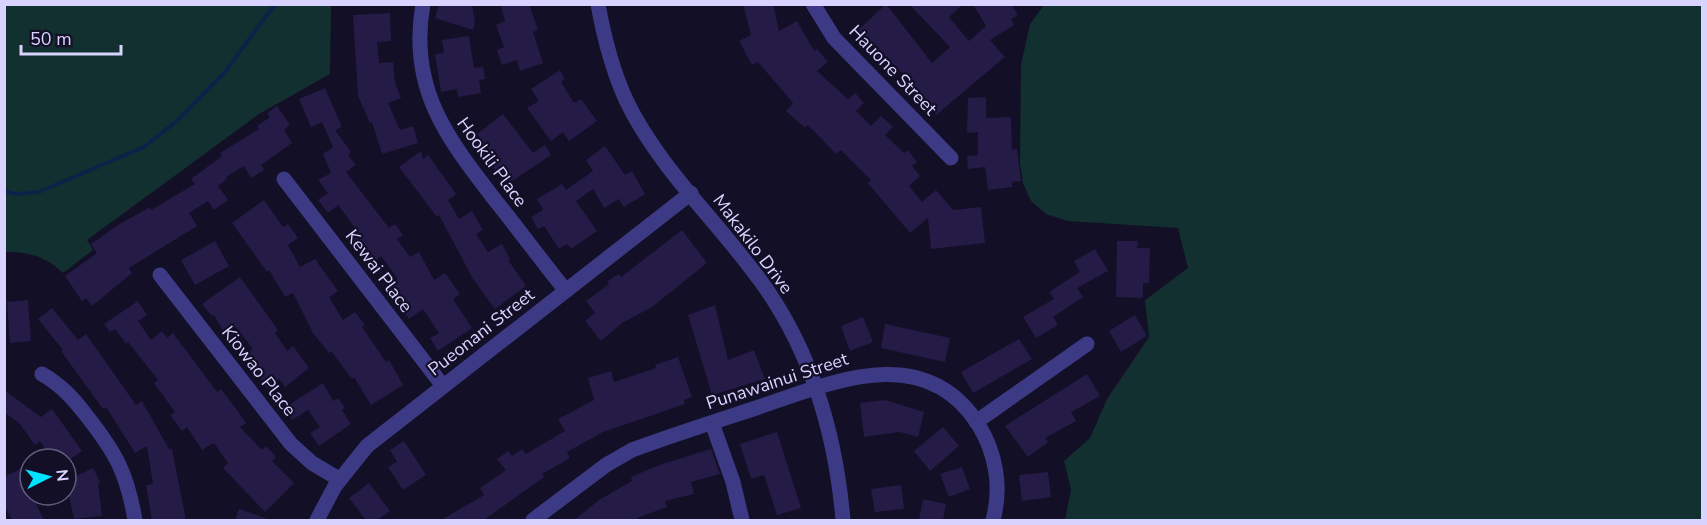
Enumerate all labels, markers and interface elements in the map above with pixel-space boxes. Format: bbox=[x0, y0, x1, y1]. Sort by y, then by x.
scale bar bbox=[21, 18, 122, 56]
street label: Hauone Street bbox=[844, 20, 943, 121]
text: 50 m bbox=[30, 27, 72, 51]
street label: Hookili Place bbox=[451, 112, 533, 212]
street label: Makakilo Drive bbox=[708, 189, 798, 299]
street label: Kewai Place bbox=[340, 225, 418, 317]
street label: Pueonani Street bbox=[423, 282, 540, 381]
street label: Kiowao Place bbox=[216, 321, 302, 421]
street label: Punawainui Street bbox=[703, 347, 852, 415]
north arrow bbox=[18, 447, 78, 507]
text: N bbox=[50, 468, 73, 483]

